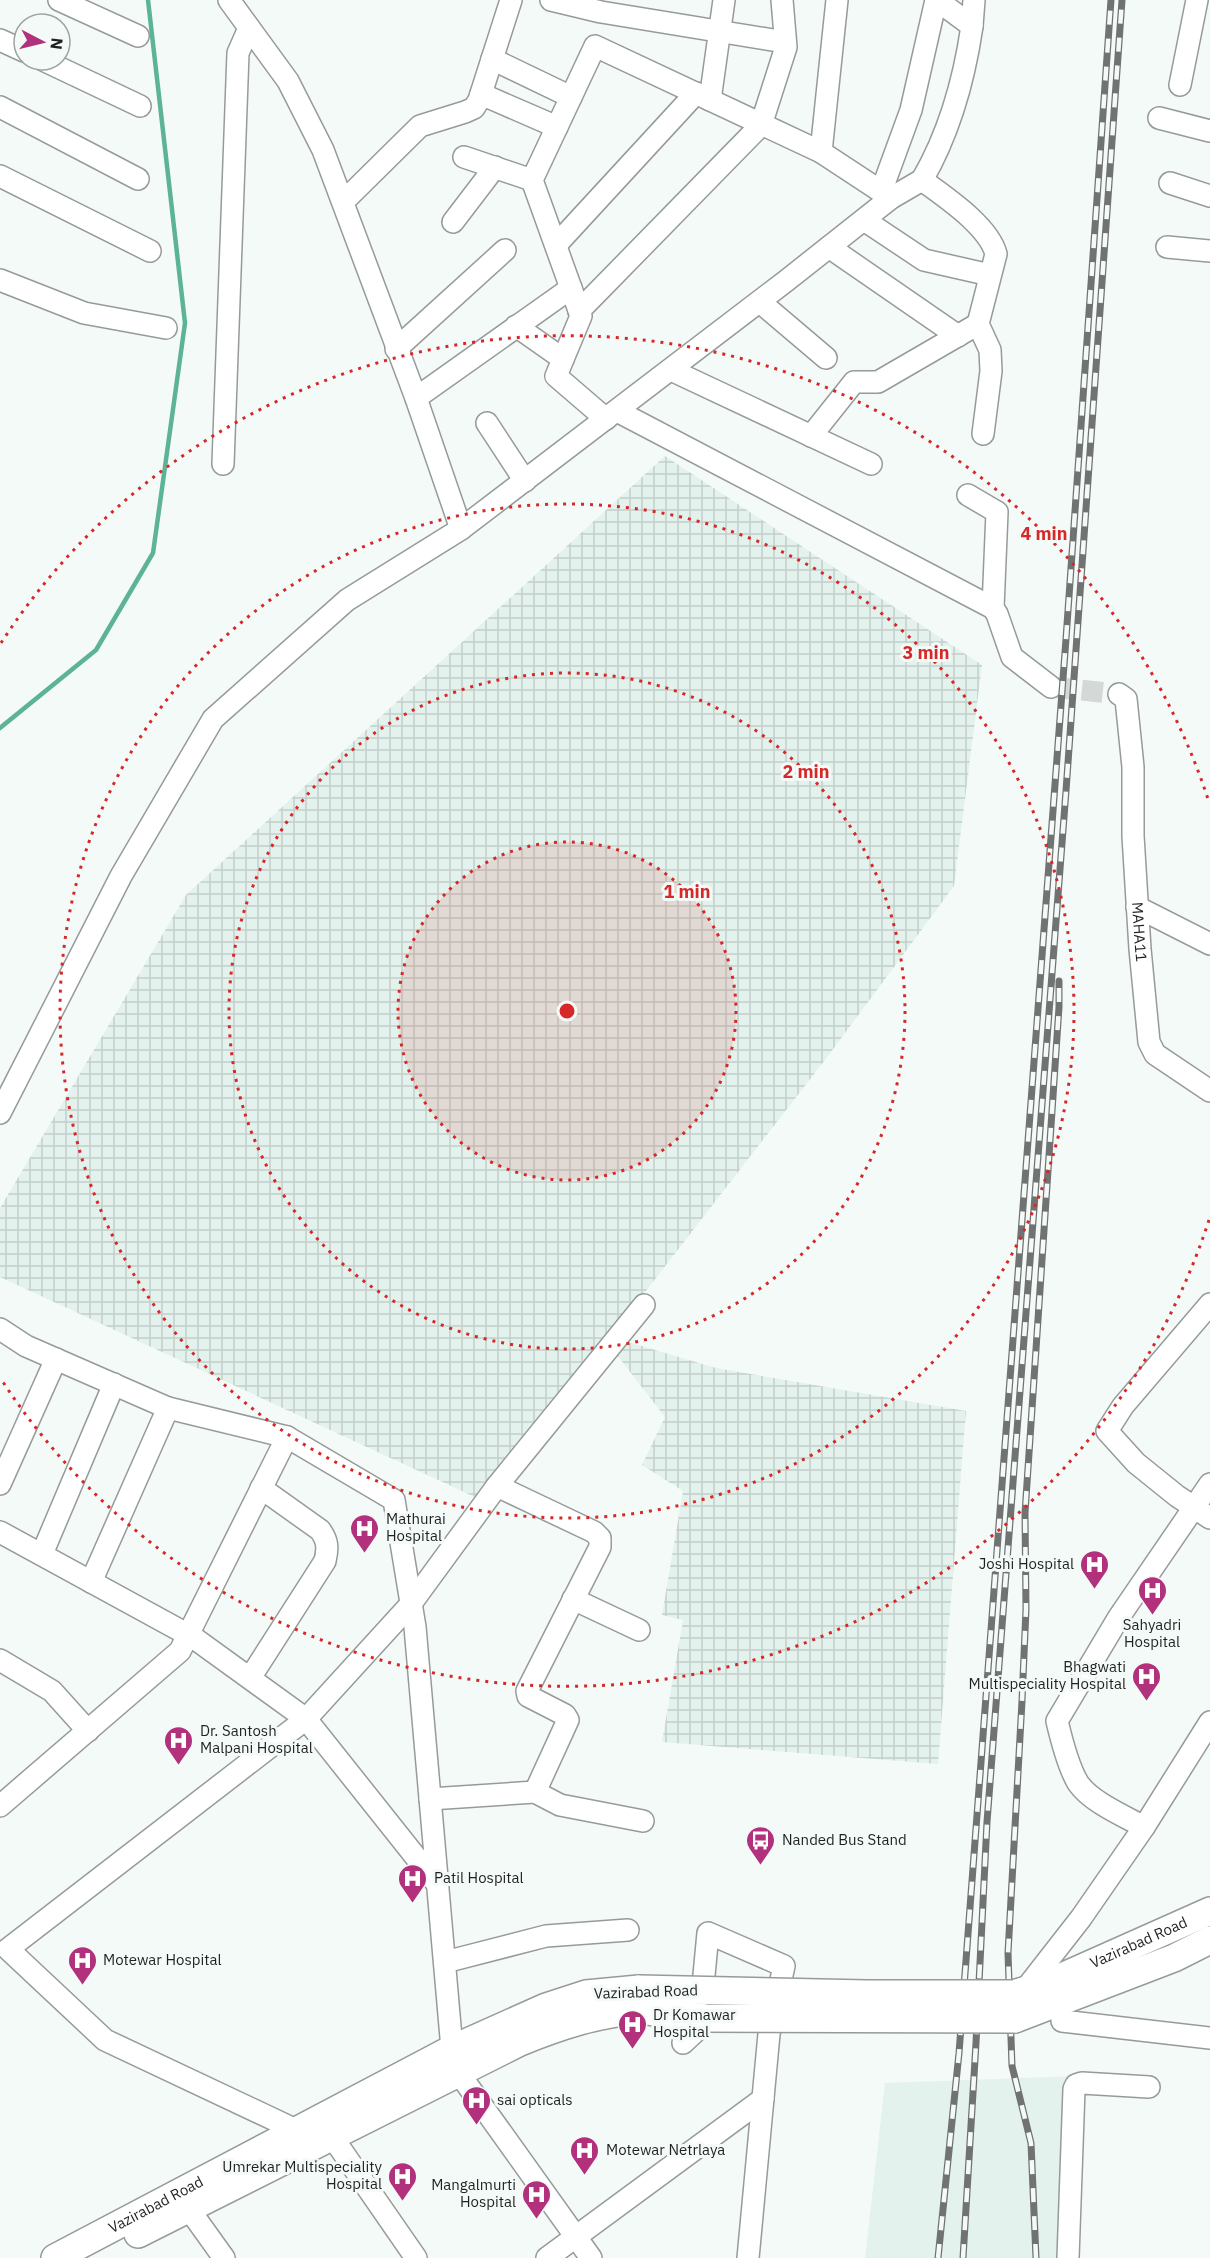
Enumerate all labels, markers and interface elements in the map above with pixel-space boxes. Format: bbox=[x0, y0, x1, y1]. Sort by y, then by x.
north arrow bbox=[12, 12, 72, 72]
text: N bbox=[46, 37, 68, 51]
text: 4 min bbox=[1020, 522, 1068, 545]
text: 3 min bbox=[902, 641, 950, 664]
text: 2 min bbox=[782, 760, 830, 783]
text: 1 min bbox=[663, 880, 711, 903]
street label: MAHA11 bbox=[1128, 901, 1151, 963]
centre of rings bbox=[557, 1001, 577, 1021]
place label: Mathurai Hospital bbox=[386, 1509, 446, 1545]
hospital icon: Mathurai Hospital bbox=[349, 1512, 381, 1554]
hospital icon: Joshi Hospital bbox=[1079, 1548, 1111, 1590]
place label: Joshi Hospital bbox=[979, 1554, 1074, 1573]
hospital icon: Sahyadri Hospital bbox=[1136, 1574, 1168, 1616]
place label: Sahyadri Hospital bbox=[1123, 1615, 1181, 1651]
place label: Bhagwati Multispeciality Hospital bbox=[968, 1657, 1126, 1693]
hospital icon: Bhagwati Multispeciality Hospital bbox=[1131, 1660, 1163, 1702]
place label: Dr. Santosh Malpani Hospital bbox=[200, 1721, 313, 1757]
hospital icon: Dr. Santosh Malpani Hospital bbox=[163, 1724, 195, 1766]
bus stop icon: Nanded Bus Stand bbox=[745, 1824, 777, 1866]
place label: Nanded Bus Stand bbox=[782, 1830, 907, 1849]
hospital icon: Patil Hospital bbox=[397, 1862, 429, 1904]
place label: Patil Hospital bbox=[434, 1868, 524, 1887]
street label: Vazirabad Road bbox=[1087, 1912, 1190, 1972]
hospital icon: Motewar Hospital bbox=[66, 1944, 98, 1986]
place label: Motewar Hospital bbox=[103, 1950, 222, 1969]
street label: Vazirabad Road bbox=[594, 1980, 698, 2003]
place label: Dr Komawar Hospital bbox=[653, 2005, 736, 2041]
hospital icon: Dr Komawar Hospital bbox=[616, 2008, 648, 2050]
hospital icon: sai opticals bbox=[460, 2084, 492, 2126]
place label: sai opticals bbox=[497, 2090, 573, 2109]
hospital icon: Motewar Netrlaya bbox=[569, 2134, 601, 2176]
place label: Motewar Netrlaya bbox=[606, 2140, 725, 2159]
place label: Umrekar Multispeciality Hospital bbox=[222, 2157, 383, 2193]
hospital icon: Umrekar Multispeciality Hospital bbox=[387, 2160, 419, 2202]
street label: Vazirabad Road bbox=[105, 2172, 206, 2237]
place label: Mangalmurti Hospital bbox=[431, 2175, 516, 2211]
hospital icon: Mangalmurti Hospital bbox=[521, 2178, 553, 2220]

